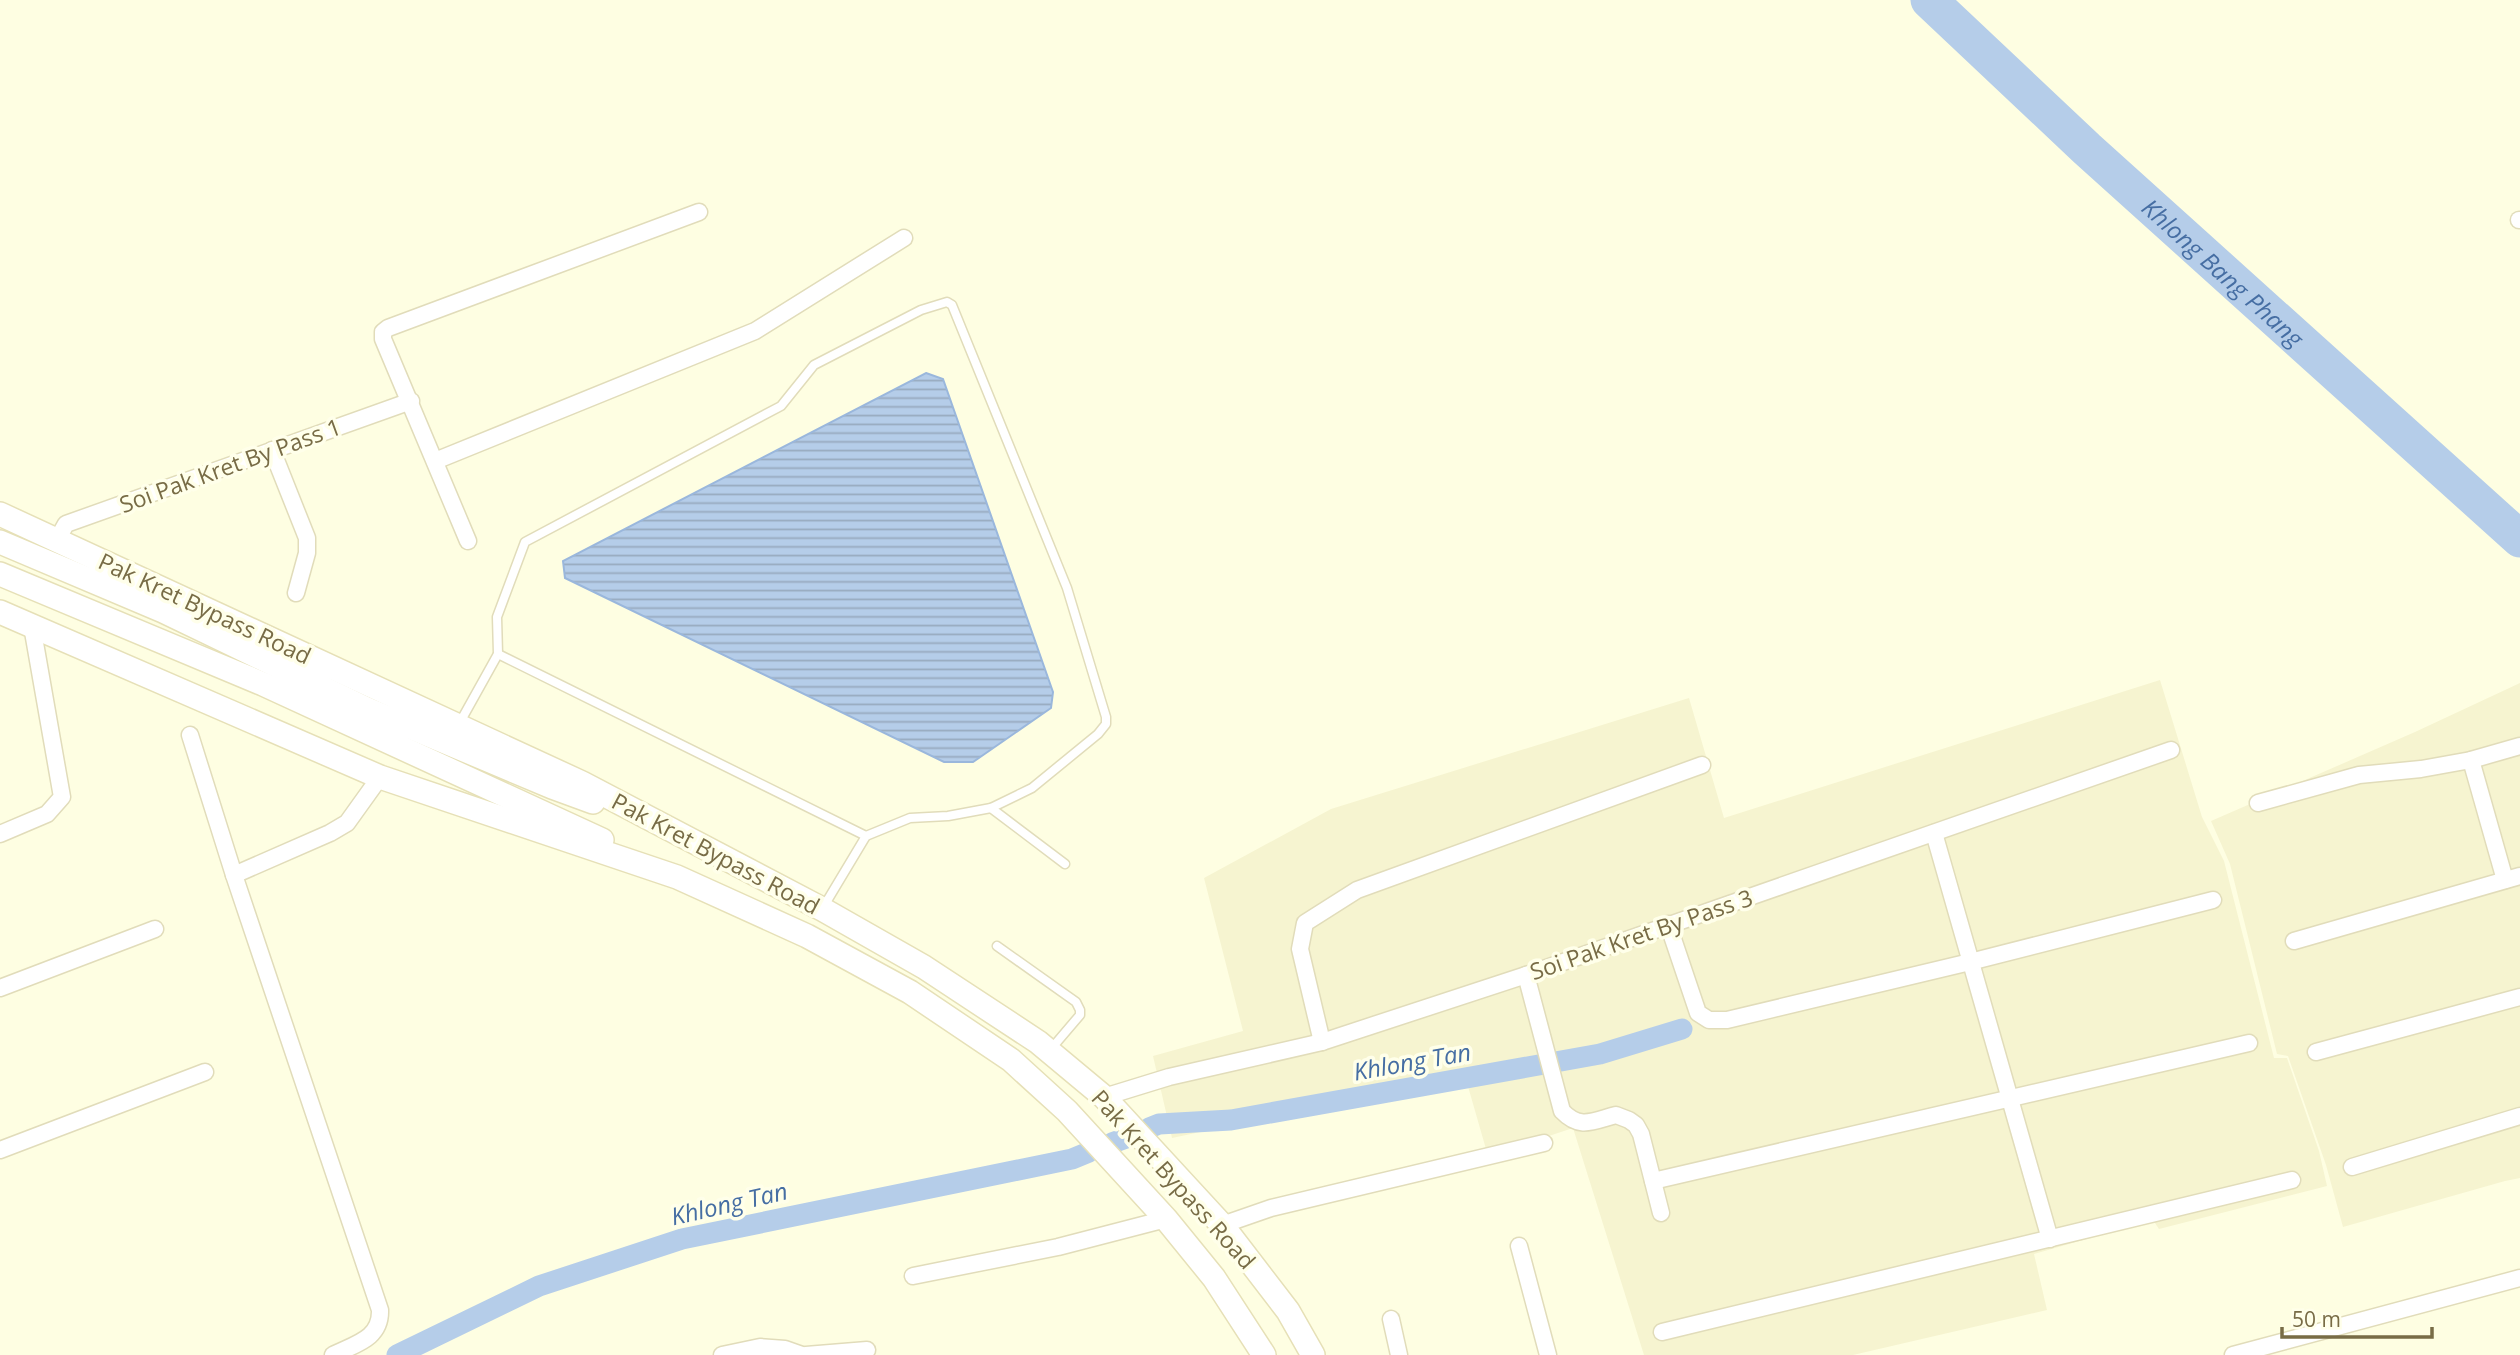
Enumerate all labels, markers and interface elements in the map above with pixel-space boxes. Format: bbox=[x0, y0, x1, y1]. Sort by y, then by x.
water label: Khlong Bang Phang bbox=[2136, 190, 2313, 355]
street label: Soi Pak Kret By Pass 1 bbox=[115, 410, 345, 520]
street label: Pak Kret Bypass Road bbox=[93, 545, 317, 671]
street label: Pak Kret Bypass Road bbox=[606, 785, 826, 921]
street label: Soi Pak Kret By Pass 3 bbox=[1525, 881, 1757, 987]
water label: Khlong Tan bbox=[1351, 1034, 1473, 1088]
street label: Pak Kret Bypass Road bbox=[1085, 1082, 1263, 1276]
water label: Khlong Tan bbox=[667, 1174, 791, 1232]
scale bar bbox=[2282, 1296, 2432, 1340]
text: 50 m bbox=[2292, 1305, 2341, 1333]

